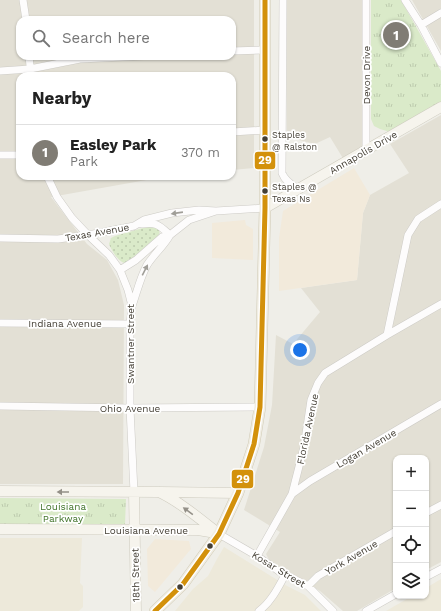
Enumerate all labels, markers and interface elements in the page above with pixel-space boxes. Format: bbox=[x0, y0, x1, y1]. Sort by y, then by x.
search box bbox=[16, 16, 236, 60]
pin: 1 bbox=[383, 20, 409, 50]
icon: search bbox=[30, 27, 52, 49]
text: Search here bbox=[62, 29, 150, 47]
street label: Devon Drive bbox=[361, 46, 372, 104]
text: Nearby bbox=[32, 88, 91, 108]
street label: Annapolis Drive bbox=[328, 129, 399, 176]
place label: Staples @ Ralston bbox=[272, 130, 317, 152]
marker: Staples @ Ralston bbox=[260, 134, 270, 144]
text: Easley Park bbox=[70, 136, 156, 154]
text: 1 bbox=[42, 145, 48, 160]
text: 370 m bbox=[181, 145, 220, 160]
line badge: 29 bbox=[254, 151, 276, 170]
text: Park bbox=[70, 154, 98, 169]
text: 29 bbox=[258, 154, 272, 167]
place label: Staples @ Texas Ns bbox=[272, 182, 317, 204]
marker: Staples @ Texas Ns bbox=[260, 186, 270, 196]
one-way arrow bbox=[171, 210, 184, 216]
street label: Texas Avenue bbox=[64, 221, 130, 244]
one-way arrow bbox=[142, 264, 148, 276]
street label: Swantner Street bbox=[125, 303, 136, 384]
street label: Indiana Avenue bbox=[28, 318, 102, 329]
your location bbox=[290, 340, 310, 360]
street label: Florida Avenue bbox=[295, 393, 320, 465]
street label: Ohio Avenue bbox=[100, 403, 161, 414]
street label: Logan Avenue bbox=[334, 427, 398, 470]
map controls bbox=[393, 455, 429, 599]
button: + bbox=[393, 455, 429, 491]
line badge: 29 bbox=[231, 469, 254, 489]
text: 29 bbox=[236, 473, 250, 486]
one-way arrow bbox=[56, 489, 69, 495]
button: − bbox=[393, 491, 429, 527]
park label: Louisiana Parkway bbox=[40, 501, 86, 524]
one-way arrow bbox=[182, 506, 193, 515]
street label: Louisiana Avenue bbox=[104, 525, 188, 536]
button: locate bbox=[393, 527, 429, 563]
street label: York Avenue bbox=[323, 538, 380, 577]
unlabelled marker bbox=[205, 541, 215, 551]
street label: 18th Street bbox=[130, 547, 141, 602]
street label: Kosar Street bbox=[250, 549, 308, 590]
button: layers bbox=[393, 563, 429, 599]
unlabelled marker bbox=[175, 582, 185, 592]

